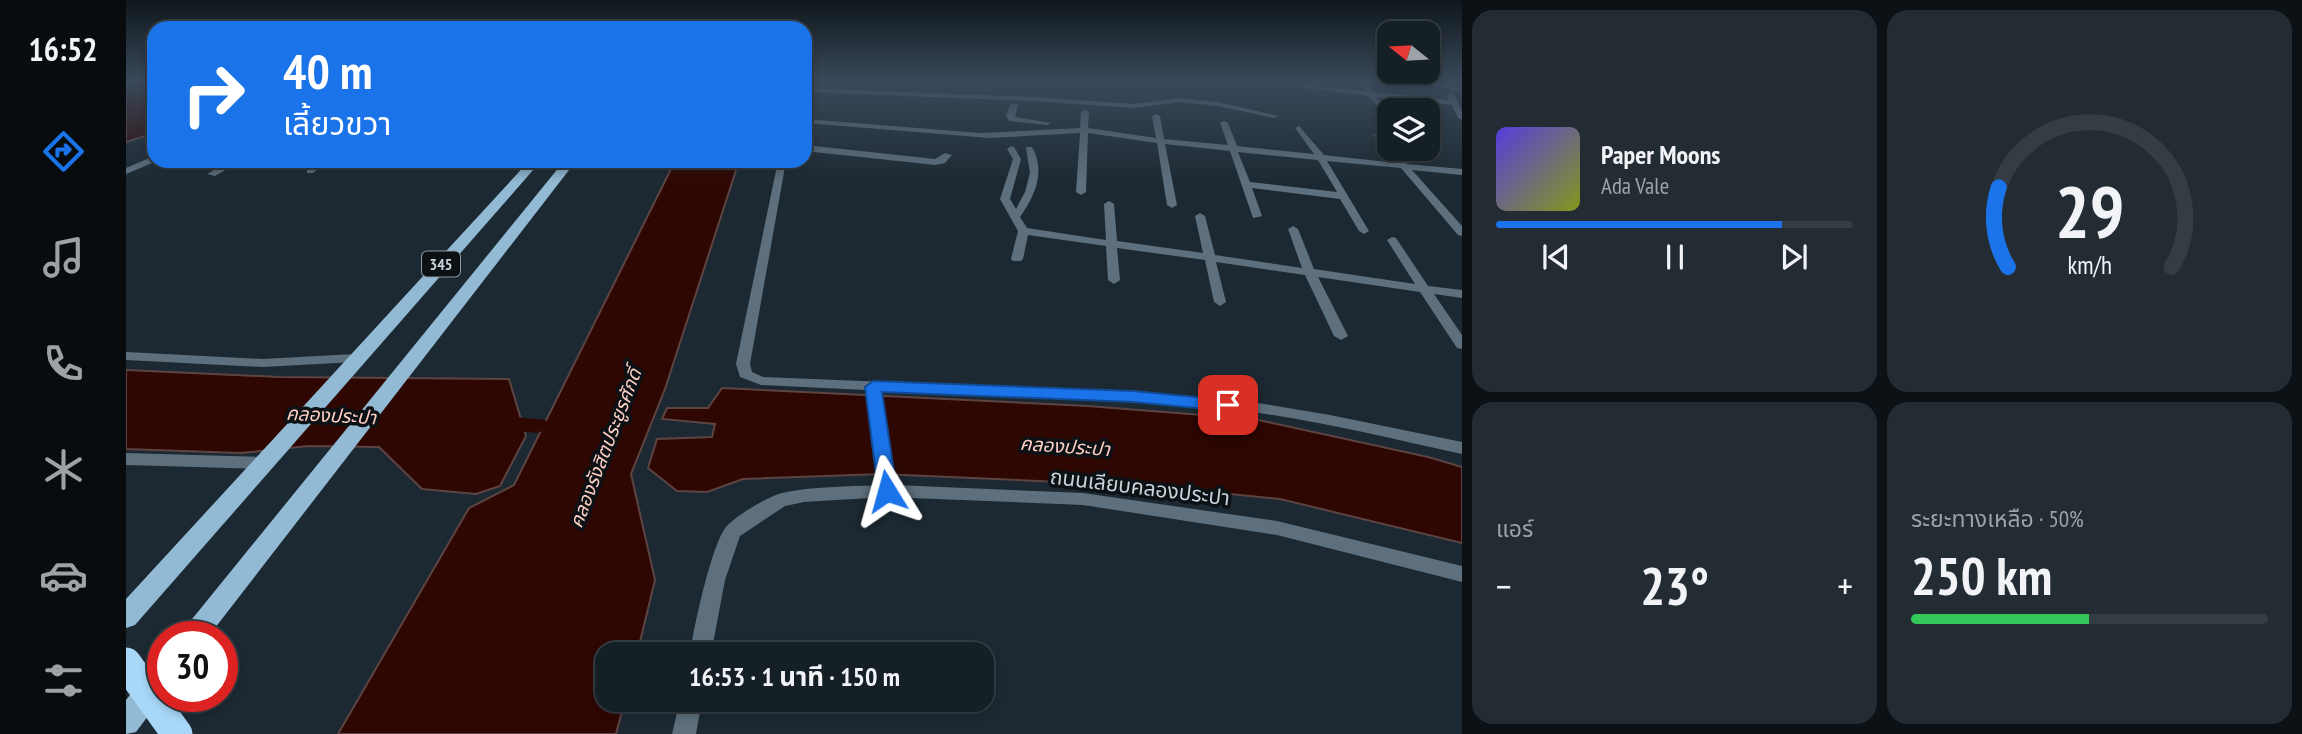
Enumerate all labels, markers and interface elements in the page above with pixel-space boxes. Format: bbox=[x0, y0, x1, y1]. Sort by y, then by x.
north arrow bbox=[1377, 21, 1440, 84]
map controls bbox=[1377, 21, 1440, 161]
text: 16:52 bbox=[28, 28, 98, 70]
text: 40 m bbox=[283, 39, 372, 103]
icon: right bbox=[168, 49, 259, 140]
button: layers bbox=[1377, 98, 1440, 161]
text: เลี้ยวขวา bbox=[283, 102, 391, 144]
icon: directions bbox=[39, 127, 88, 176]
text: Paper Moons bbox=[1601, 138, 1720, 171]
text: 29 bbox=[2055, 164, 2124, 258]
text: Ada Vale bbox=[1601, 171, 1669, 200]
icon: music bbox=[39, 233, 88, 282]
icon: previous bbox=[1537, 238, 1575, 276]
icon: pause bbox=[1656, 238, 1694, 276]
icon: next bbox=[1775, 238, 1813, 276]
text: km/h bbox=[2067, 249, 2112, 281]
road number: 345 bbox=[422, 252, 460, 276]
icon: phone bbox=[39, 339, 88, 388]
water label: คลองรังสิตประยูรศักดิ์ bbox=[564, 360, 649, 531]
pin bbox=[1198, 375, 1258, 435]
icon: arrive bbox=[1209, 386, 1247, 424]
water label: คลองประปา bbox=[285, 401, 378, 429]
water label: คลองประปา bbox=[1019, 431, 1112, 461]
icon: climate bbox=[39, 445, 88, 494]
position arrow bbox=[850, 454, 924, 528]
street label: ถนนเลียบคลองประปา bbox=[1049, 463, 1231, 511]
text: ระยะทางเหลือ · 50% bbox=[1911, 504, 2084, 533]
text: แอร์ bbox=[1496, 514, 1533, 543]
text: 250 km bbox=[1911, 542, 2052, 609]
icon: car bbox=[39, 551, 88, 600]
text: 23° bbox=[1640, 552, 1709, 619]
text: − bbox=[1496, 561, 1512, 610]
text: + bbox=[1837, 561, 1853, 610]
speed limit sign: 30 bbox=[147, 621, 238, 712]
icon: filters bbox=[39, 656, 88, 705]
text: 16:53 · 1 นาที · 150 m bbox=[689, 660, 900, 693]

